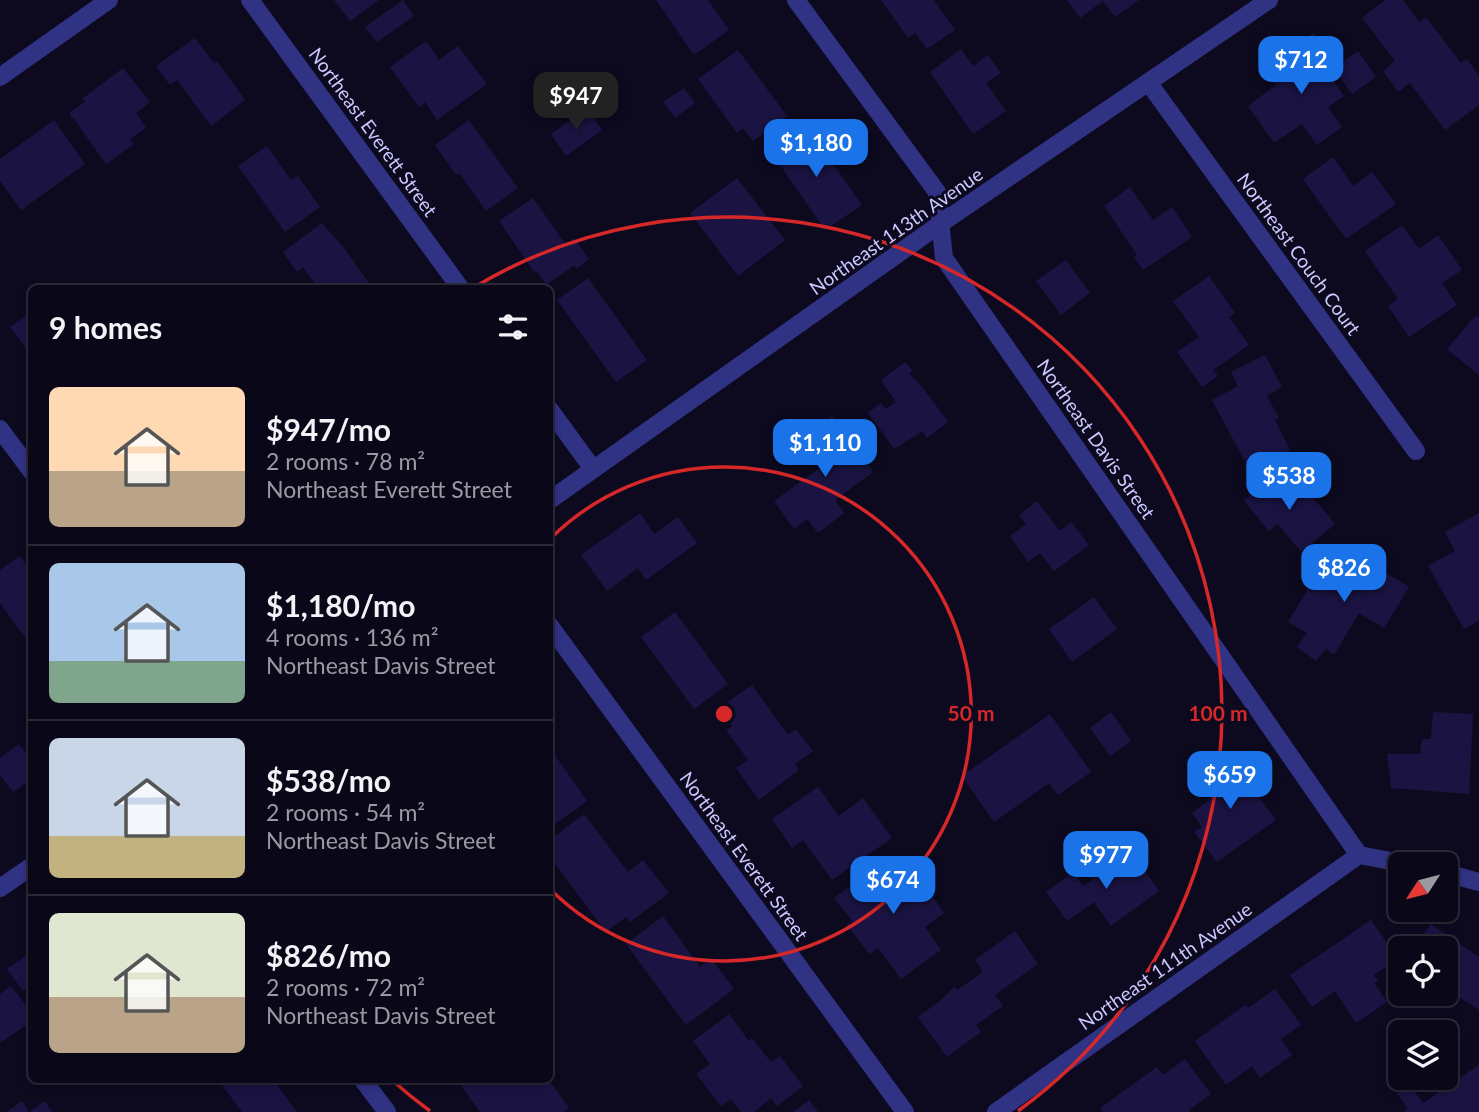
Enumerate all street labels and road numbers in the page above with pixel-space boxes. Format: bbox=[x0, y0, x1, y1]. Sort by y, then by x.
street label: Northeast Everett Street bbox=[304, 43, 443, 221]
street label: Northeast 113th Avenue bbox=[805, 162, 987, 299]
street label: Northeast Couch Court bbox=[1233, 168, 1366, 339]
street label: Northeast Davis Street bbox=[1033, 354, 1160, 523]
street label: Northeast Everett Street bbox=[675, 767, 814, 945]
street label: Northeast 111th Avenue bbox=[1074, 897, 1256, 1034]

